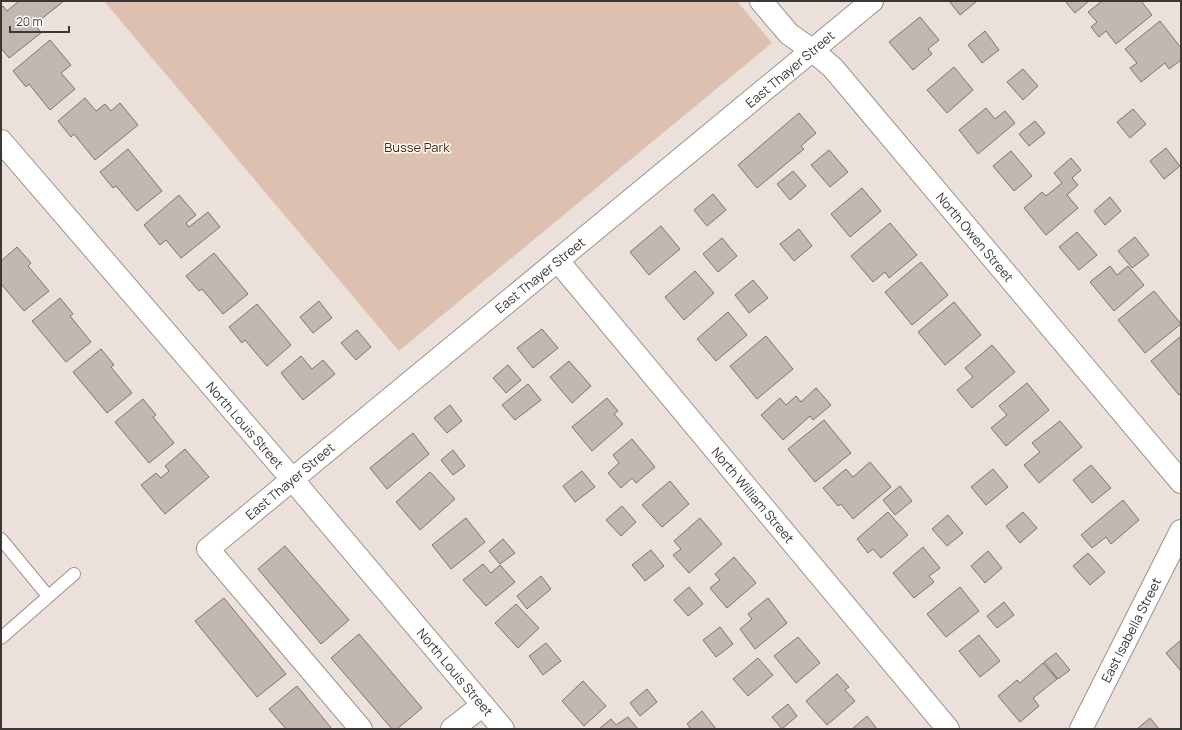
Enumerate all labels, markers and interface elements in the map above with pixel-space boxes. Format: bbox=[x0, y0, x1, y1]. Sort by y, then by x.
scale bar bbox=[10, 8, 69, 34]
text: 20 m bbox=[16, 13, 43, 30]
street label: East Thayer Street bbox=[742, 26, 838, 112]
park label: Busse Park bbox=[384, 138, 450, 156]
street label: North Owen Street bbox=[932, 188, 1018, 286]
street label: East Thayer Street bbox=[491, 233, 589, 317]
street label: North Louis Street bbox=[202, 378, 288, 472]
street label: East Thayer Street bbox=[242, 438, 338, 524]
street label: North William Street bbox=[708, 443, 798, 547]
street label: East Isabella Street bbox=[1097, 574, 1165, 686]
street label: North Louis Street bbox=[413, 624, 497, 720]

